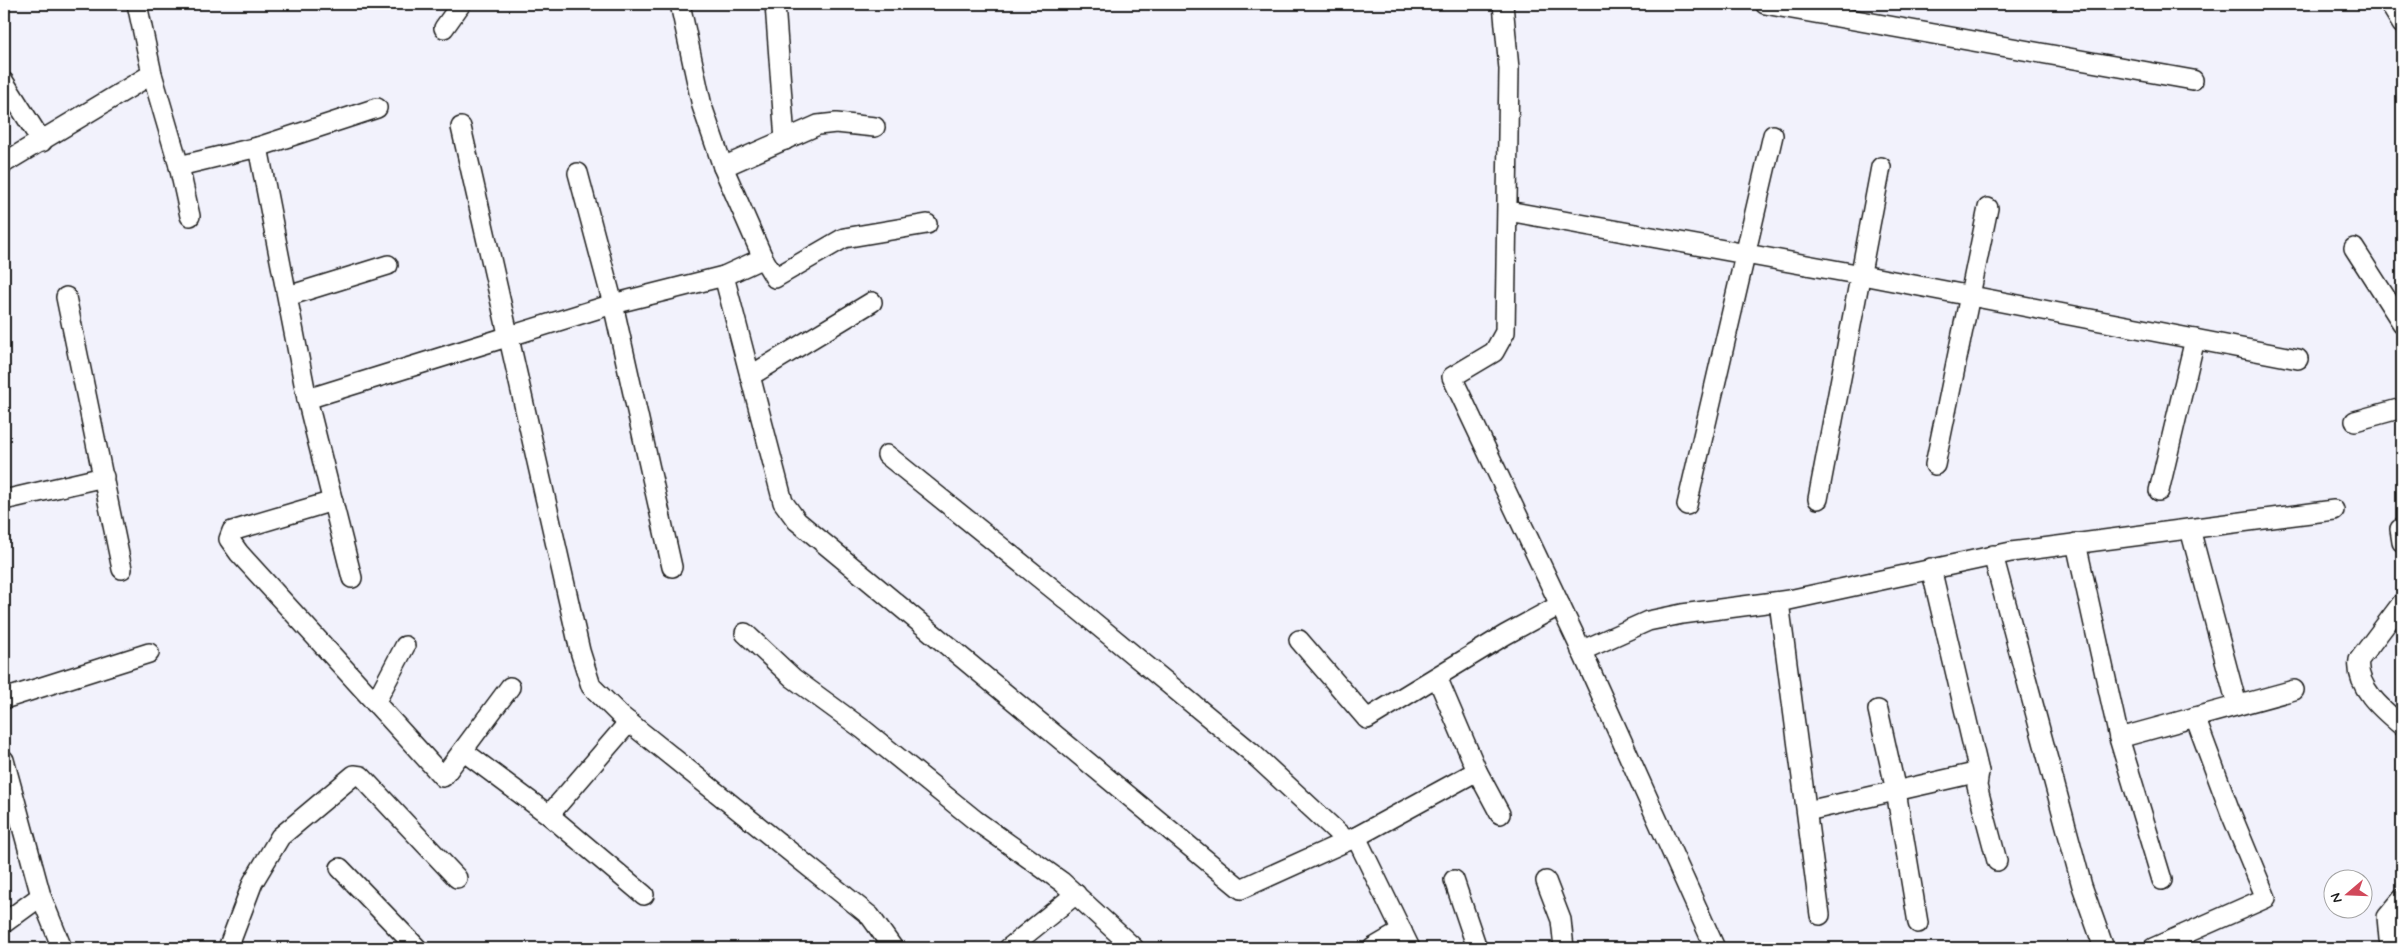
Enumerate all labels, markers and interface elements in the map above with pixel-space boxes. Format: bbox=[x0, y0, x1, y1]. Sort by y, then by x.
north arrow bbox=[2324, 870, 2374, 920]
text: N bbox=[2327, 891, 2347, 905]

